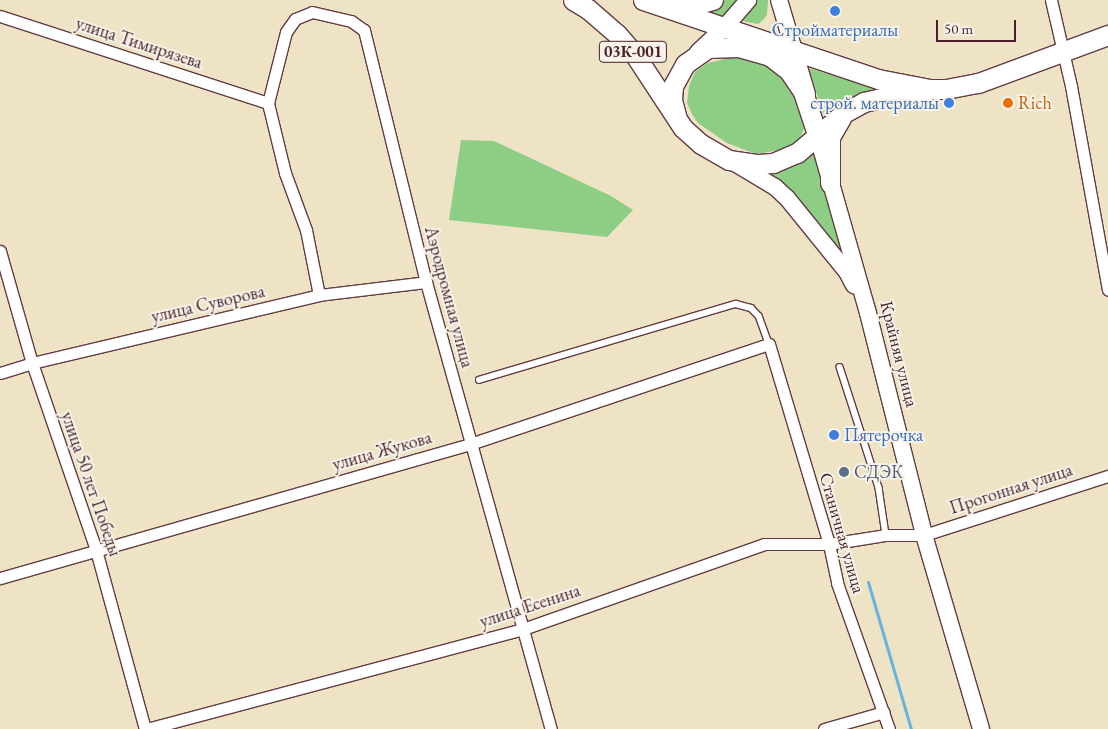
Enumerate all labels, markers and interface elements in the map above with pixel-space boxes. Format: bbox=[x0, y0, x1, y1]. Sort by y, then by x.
marker: Стройматериалы bbox=[829, 5, 841, 17]
scale bar bbox=[938, 10, 1018, 42]
street label: улица Тимирязева bbox=[73, 12, 205, 74]
place label: Стройматериалы bbox=[772, 19, 898, 41]
text: 50 m bbox=[944, 19, 973, 38]
road number: 03К-001 bbox=[598, 38, 668, 66]
place label: строй. материалы bbox=[810, 92, 939, 114]
place label: Rich bbox=[1018, 92, 1052, 114]
marker: строй. материалы bbox=[943, 97, 955, 109]
marker: Rich bbox=[1002, 97, 1014, 109]
street label: Аэродромная улица bbox=[420, 224, 478, 370]
street label: улица Суворова bbox=[149, 280, 267, 328]
street label: Крайняя улица bbox=[875, 299, 923, 409]
street label: улица 50 лет Победы bbox=[56, 409, 126, 559]
place label: Пятерочка bbox=[844, 424, 923, 446]
street label: улица Жукова bbox=[330, 427, 434, 475]
marker: Пятерочка bbox=[828, 429, 840, 441]
street label: Прогонная улица bbox=[947, 459, 1075, 519]
place label: СДЭК bbox=[854, 461, 903, 483]
marker: СДЭК bbox=[838, 466, 850, 478]
street label: Станичная улица bbox=[814, 470, 870, 596]
street label: улица Есенина bbox=[477, 580, 583, 632]

